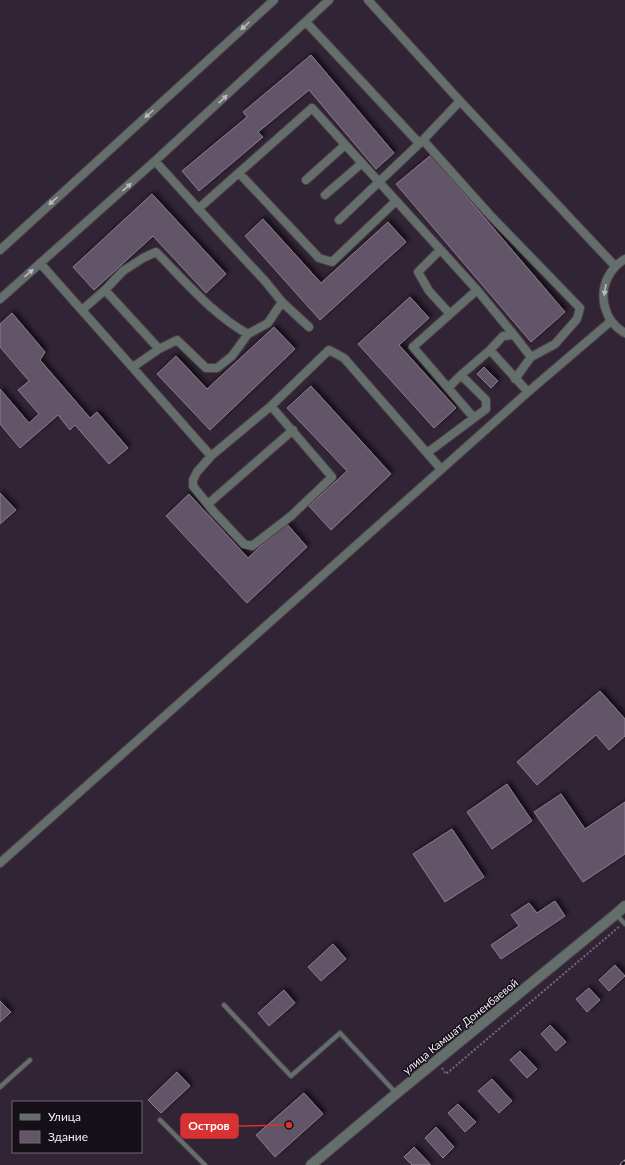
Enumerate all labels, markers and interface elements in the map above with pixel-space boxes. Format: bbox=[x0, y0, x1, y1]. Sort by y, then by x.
one-way arrow bbox=[240, 22, 250, 31]
one-way arrow bbox=[218, 95, 227, 104]
one-way arrow bbox=[144, 109, 154, 119]
one-way arrow bbox=[121, 182, 132, 191]
one-way arrow bbox=[48, 197, 58, 206]
one-way arrow bbox=[24, 268, 34, 277]
one-way arrow bbox=[601, 284, 607, 296]
street label: улица Камшат Доненбаевой bbox=[400, 975, 520, 1077]
legend bbox=[12, 1101, 142, 1153]
text: Улица bbox=[48, 1109, 81, 1124]
callout: Остров bbox=[181, 1114, 238, 1138]
text: Остров bbox=[188, 1118, 230, 1133]
text: Здание bbox=[48, 1129, 88, 1144]

